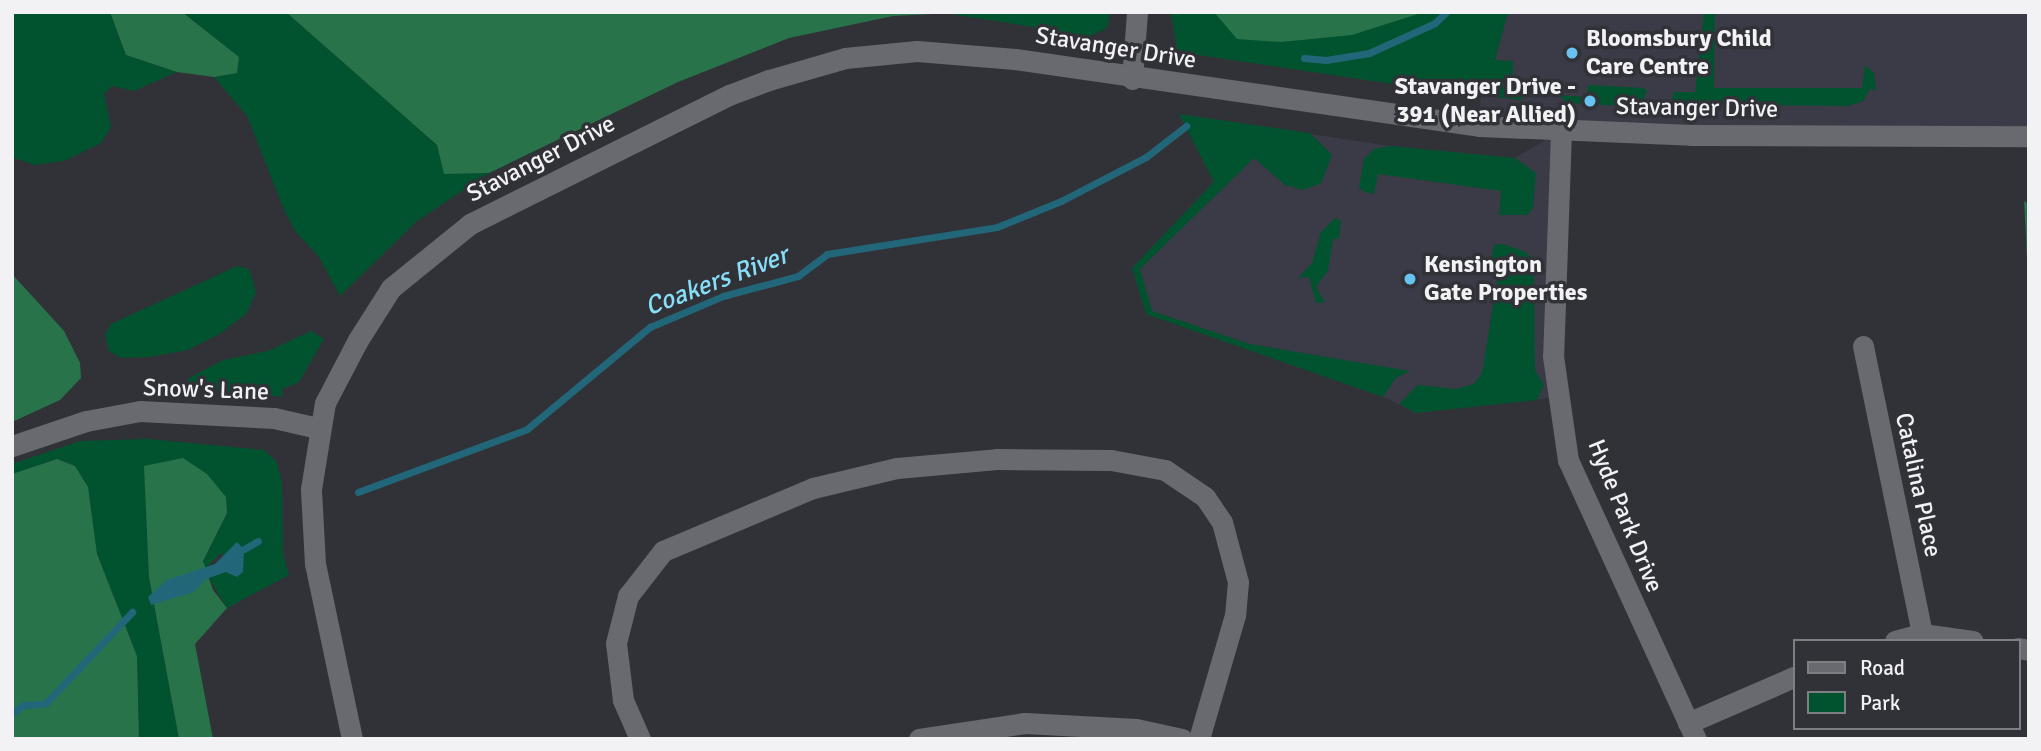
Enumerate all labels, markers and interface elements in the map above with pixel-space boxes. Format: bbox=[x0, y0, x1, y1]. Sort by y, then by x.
street label: Stavanger Drive bbox=[1034, 21, 1198, 75]
place label: Bloomsbury Child Care Centre bbox=[1586, 25, 1772, 81]
marker: Bloomsbury Child Care Centre bbox=[1564, 45, 1580, 61]
place label: Stavanger Drive - 391 (Near Allied) bbox=[1395, 73, 1576, 129]
street label: Stavanger Drive bbox=[1616, 92, 1778, 124]
marker: Stavanger Drive - 391 (Near Allied) bbox=[1582, 93, 1598, 109]
street label: Stavanger Drive bbox=[462, 109, 620, 209]
water label: Coakers River bbox=[641, 240, 793, 324]
place label: Kensington Gate Properties bbox=[1424, 251, 1587, 307]
marker: Kensington Gate Properties bbox=[1402, 271, 1418, 287]
street label: Snow's Lane bbox=[142, 373, 270, 407]
street label: Catalina Place bbox=[1889, 410, 1947, 560]
street label: Hyde Park Drive bbox=[1581, 435, 1669, 597]
legend bbox=[1792, 639, 2020, 730]
text: Road bbox=[1860, 655, 1905, 681]
text: Park bbox=[1860, 690, 1900, 716]

